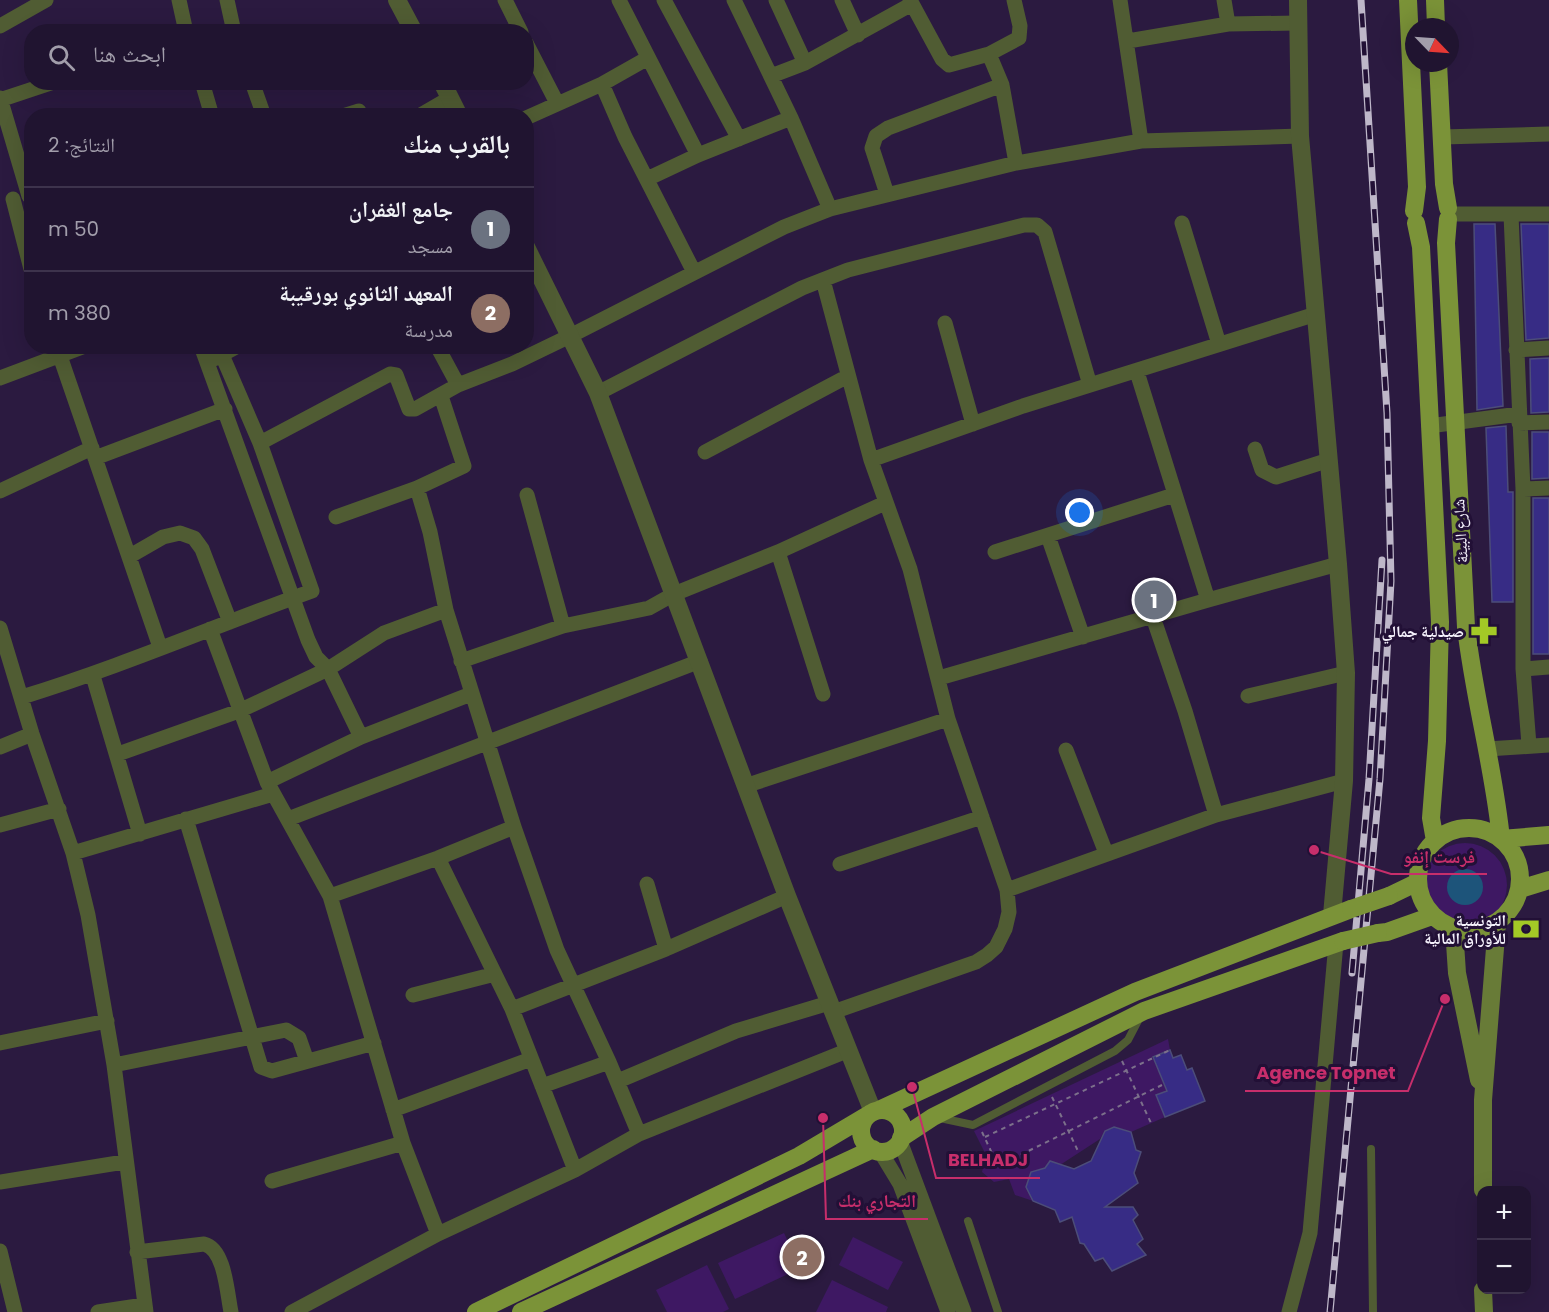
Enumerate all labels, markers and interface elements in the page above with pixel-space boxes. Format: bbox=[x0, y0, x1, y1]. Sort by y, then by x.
north arrow bbox=[1405, 18, 1459, 72]
search box bbox=[24, 24, 534, 90]
text: ابحث هنا bbox=[93, 39, 166, 70]
icon: search bbox=[45, 41, 78, 74]
text: بالقرب منك bbox=[403, 126, 510, 162]
text: النتائج: 2 bbox=[48, 131, 115, 159]
text: جامع الغفران bbox=[349, 194, 453, 225]
text: 50 m bbox=[48, 215, 99, 243]
text: 1 bbox=[487, 215, 494, 243]
text: مسجد bbox=[408, 232, 453, 260]
text: المعهد الثانوي بورقيبة bbox=[279, 278, 453, 309]
text: 380 m bbox=[48, 299, 111, 327]
text: 2 bbox=[485, 299, 496, 327]
text: مدرسة bbox=[404, 316, 453, 344]
your location bbox=[1065, 498, 1094, 527]
street label: شارع البيئة bbox=[1447, 498, 1474, 564]
pin: 1 bbox=[1134, 578, 1174, 622]
pharmacy icon: صيدلية جمالي bbox=[1469, 616, 1499, 646]
place label: صيدلية جمالي bbox=[1382, 620, 1464, 644]
callout: فرست إنفو bbox=[1391, 838, 1487, 874]
text: فرست إنفو bbox=[1403, 844, 1475, 869]
place label: التونسية للأوراق المالية bbox=[1424, 909, 1506, 950]
bank icon: التونسية للأوراق المالية bbox=[1511, 914, 1541, 944]
callout: Agence Topnet bbox=[1245, 1055, 1408, 1091]
text: Agence Topnet bbox=[1256, 1060, 1396, 1085]
callout: BELHADJ bbox=[936, 1142, 1040, 1178]
text: BELHADJ bbox=[948, 1147, 1028, 1172]
callout: التجاري بنك bbox=[826, 1183, 928, 1219]
map controls bbox=[1477, 1186, 1531, 1294]
button: + bbox=[1477, 1186, 1531, 1240]
text: التجاري بنك bbox=[838, 1188, 916, 1215]
pin: 2 bbox=[782, 1234, 822, 1280]
button: − bbox=[1477, 1240, 1531, 1294]

